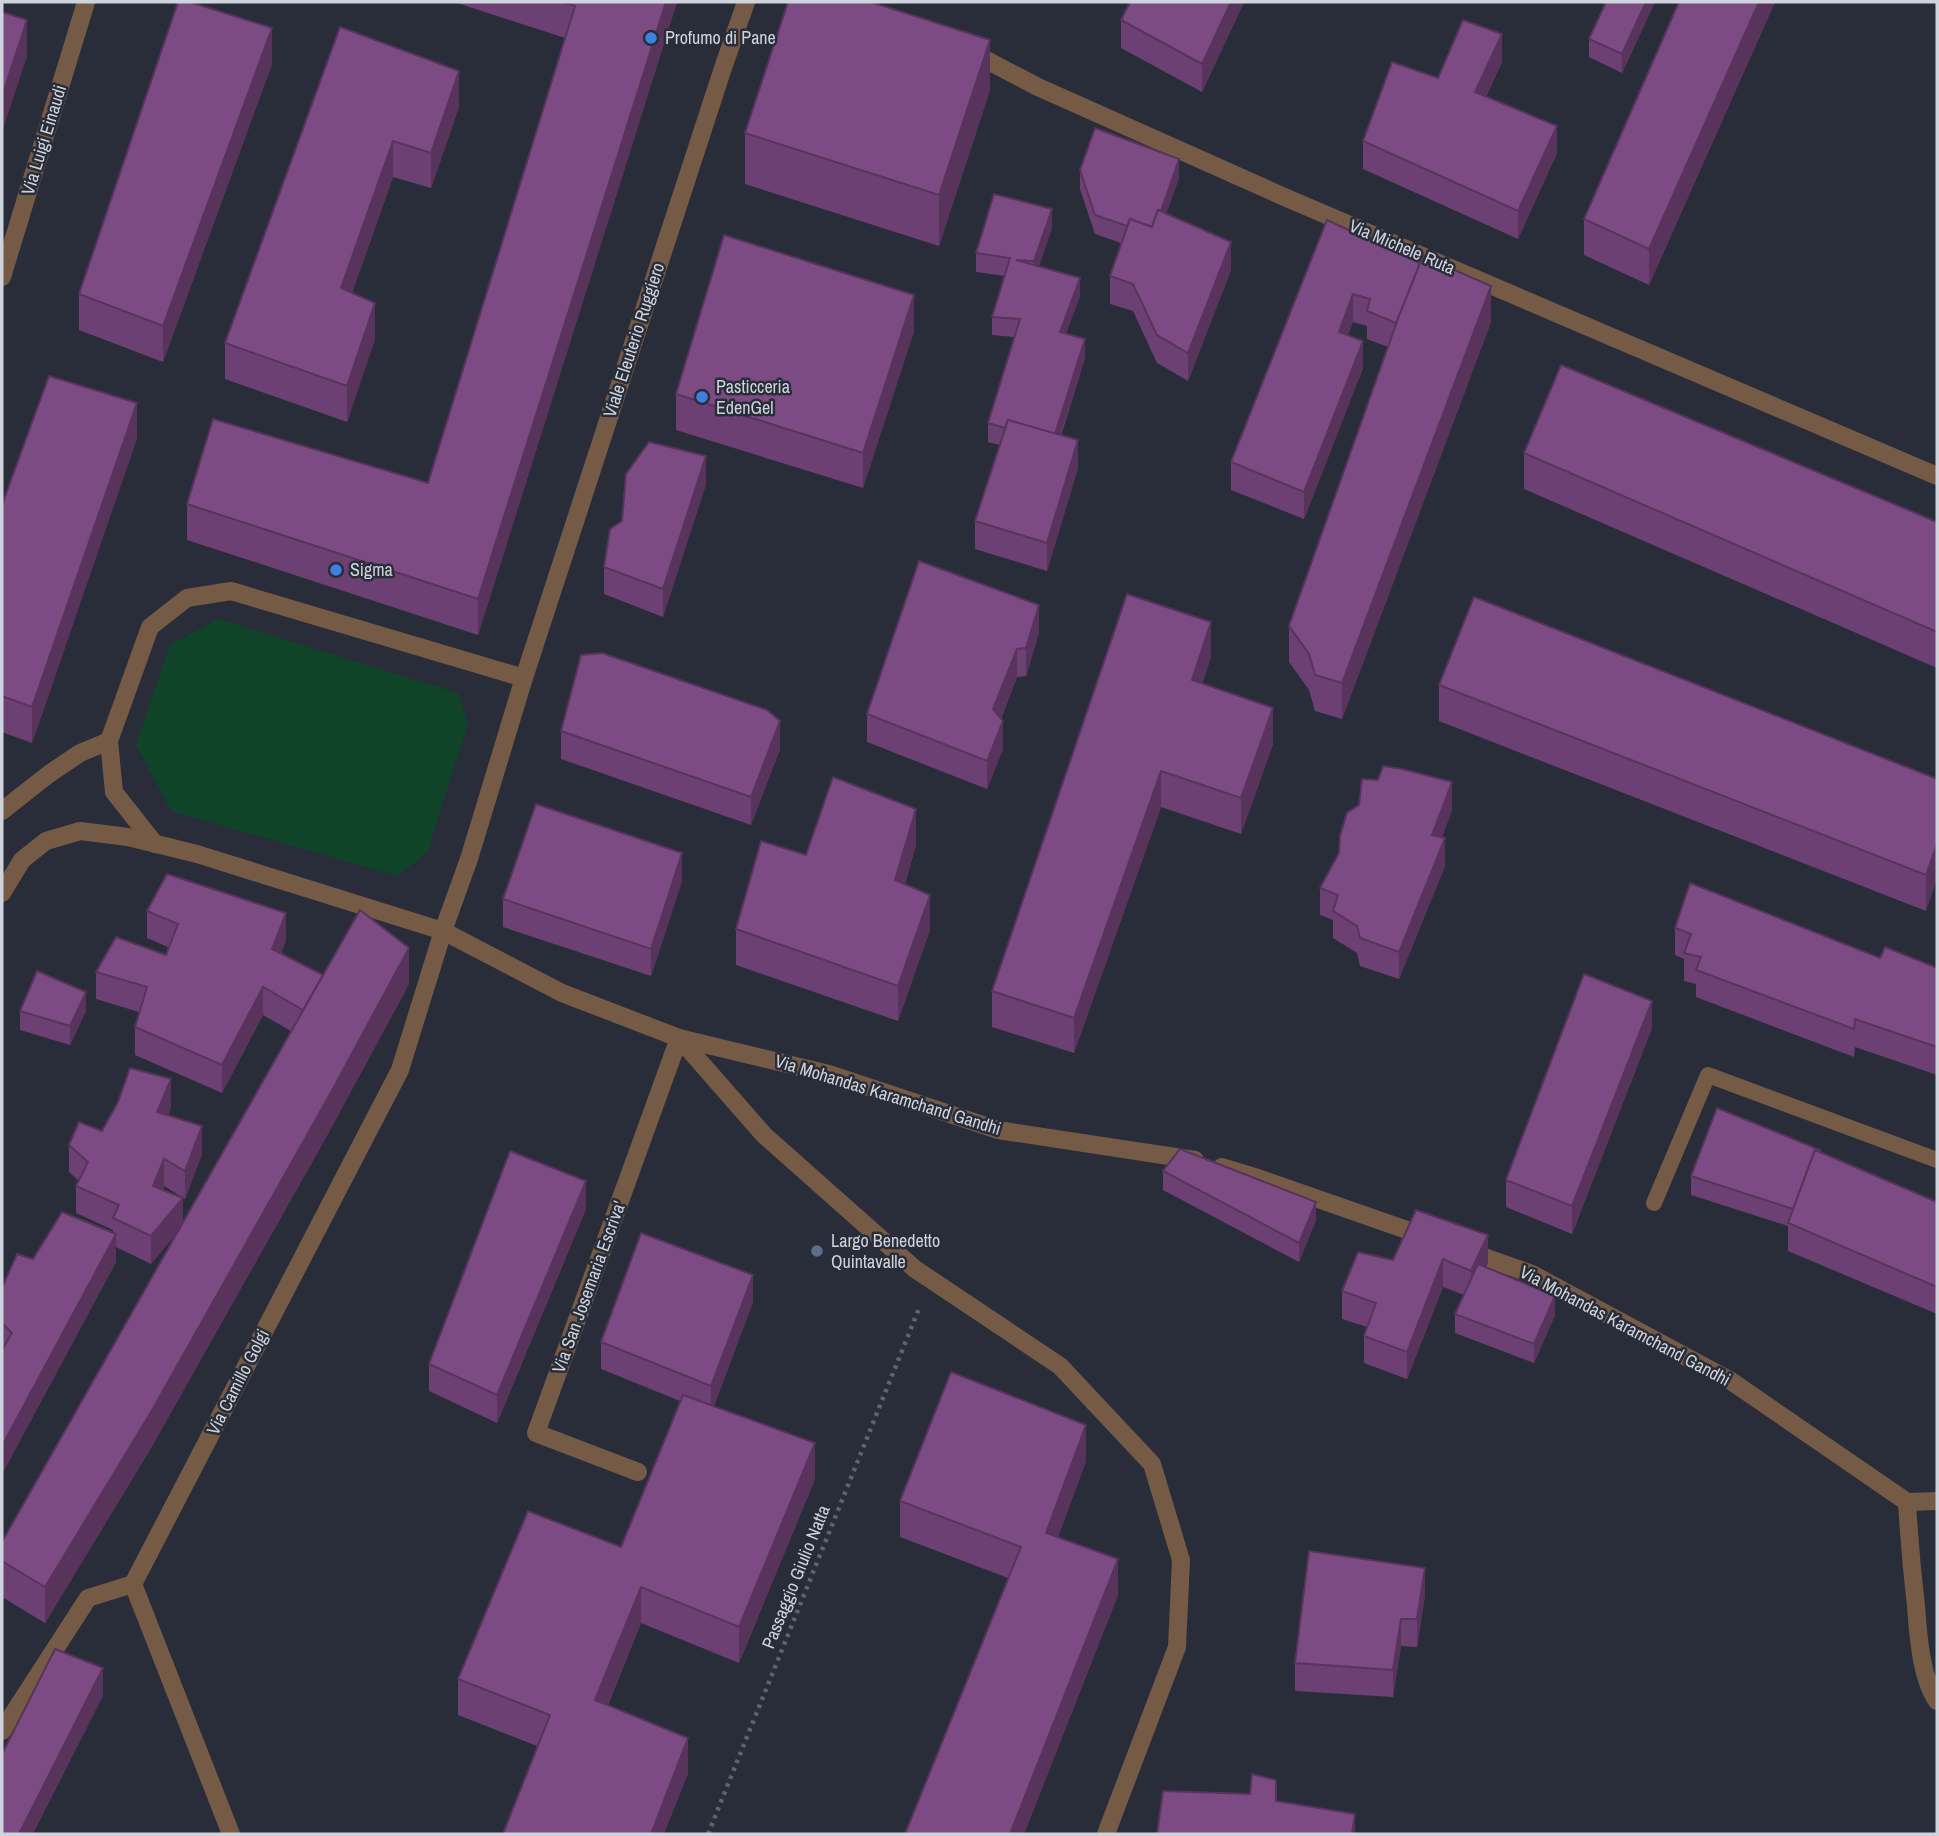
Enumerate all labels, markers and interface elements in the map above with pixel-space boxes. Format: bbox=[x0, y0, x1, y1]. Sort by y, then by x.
place label: Profumo di Pane bbox=[665, 25, 776, 50]
marker: Profumo di Pane bbox=[643, 30, 659, 46]
street label: Via Luigi Einaudi bbox=[15, 82, 72, 198]
street label: Via Michele Ruta bbox=[1345, 213, 1459, 280]
street label: Viale Eleuterio Ruggiero bbox=[597, 259, 670, 420]
place label: Pasticceria EdenGel bbox=[716, 374, 790, 420]
marker: Pasticceria EdenGel bbox=[694, 389, 710, 405]
place label: Sigma bbox=[350, 557, 393, 582]
marker: Sigma bbox=[328, 562, 344, 578]
street label: Via Mohandas Karamchand Gandhi bbox=[772, 1048, 1004, 1141]
street label: Via San Josemaria Escriva' bbox=[546, 1197, 631, 1376]
place label: Largo Benedetto Quintavalle bbox=[831, 1228, 940, 1274]
marker: Largo Benedetto Quintavalle bbox=[809, 1243, 825, 1259]
street label: Via Mohandas Karamchand Gandhi bbox=[1516, 1259, 1735, 1392]
street label: Via Camillo Golgi bbox=[200, 1325, 275, 1439]
street label: Passaggio Giulio Natta bbox=[755, 1501, 836, 1652]

